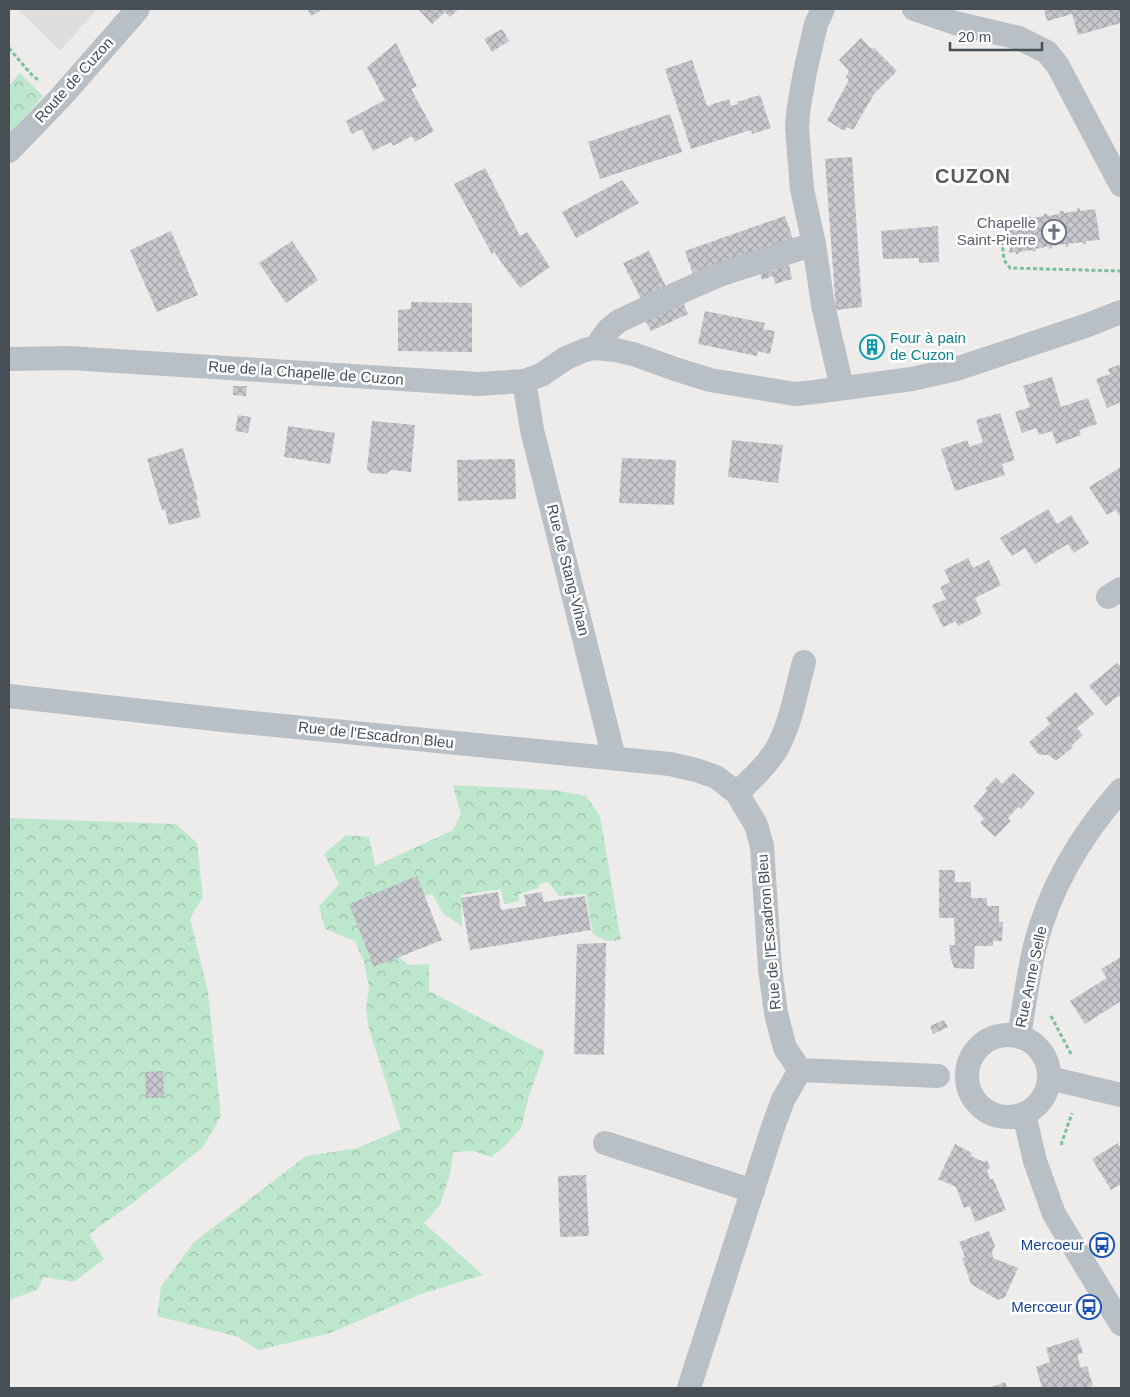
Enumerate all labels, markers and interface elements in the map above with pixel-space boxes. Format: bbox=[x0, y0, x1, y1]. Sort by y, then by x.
scale bar bbox=[950, 20, 1042, 52]
text: 20 m bbox=[958, 28, 991, 45]
street label: Route de Cuzon bbox=[31, 34, 116, 126]
district label: CUZON bbox=[935, 165, 1011, 187]
place label: Chapelle Saint-Pierre bbox=[957, 214, 1036, 248]
church icon: Chapelle Saint-Pierre bbox=[1041, 219, 1067, 245]
place label: Four à pain de Cuzon bbox=[890, 329, 966, 363]
building icon: Four à pain de Cuzon bbox=[859, 334, 885, 360]
street label: Rue de la Chapelle de Cuzon bbox=[208, 357, 404, 388]
street label: Rue de Stang-Vihan bbox=[544, 502, 593, 637]
street label: Rue de l'Escadron Bleu bbox=[297, 718, 455, 751]
street label: Rue de l'Escadron Bleu bbox=[753, 853, 784, 1011]
street label: Rue Anne Selle bbox=[1011, 925, 1050, 1029]
bus stop icon: Mercoeur bbox=[1089, 1232, 1115, 1258]
place label: Mercoeur bbox=[1021, 1236, 1084, 1253]
bus stop icon: Mercœur bbox=[1076, 1294, 1102, 1320]
place label: Mercœur bbox=[1011, 1298, 1072, 1315]

